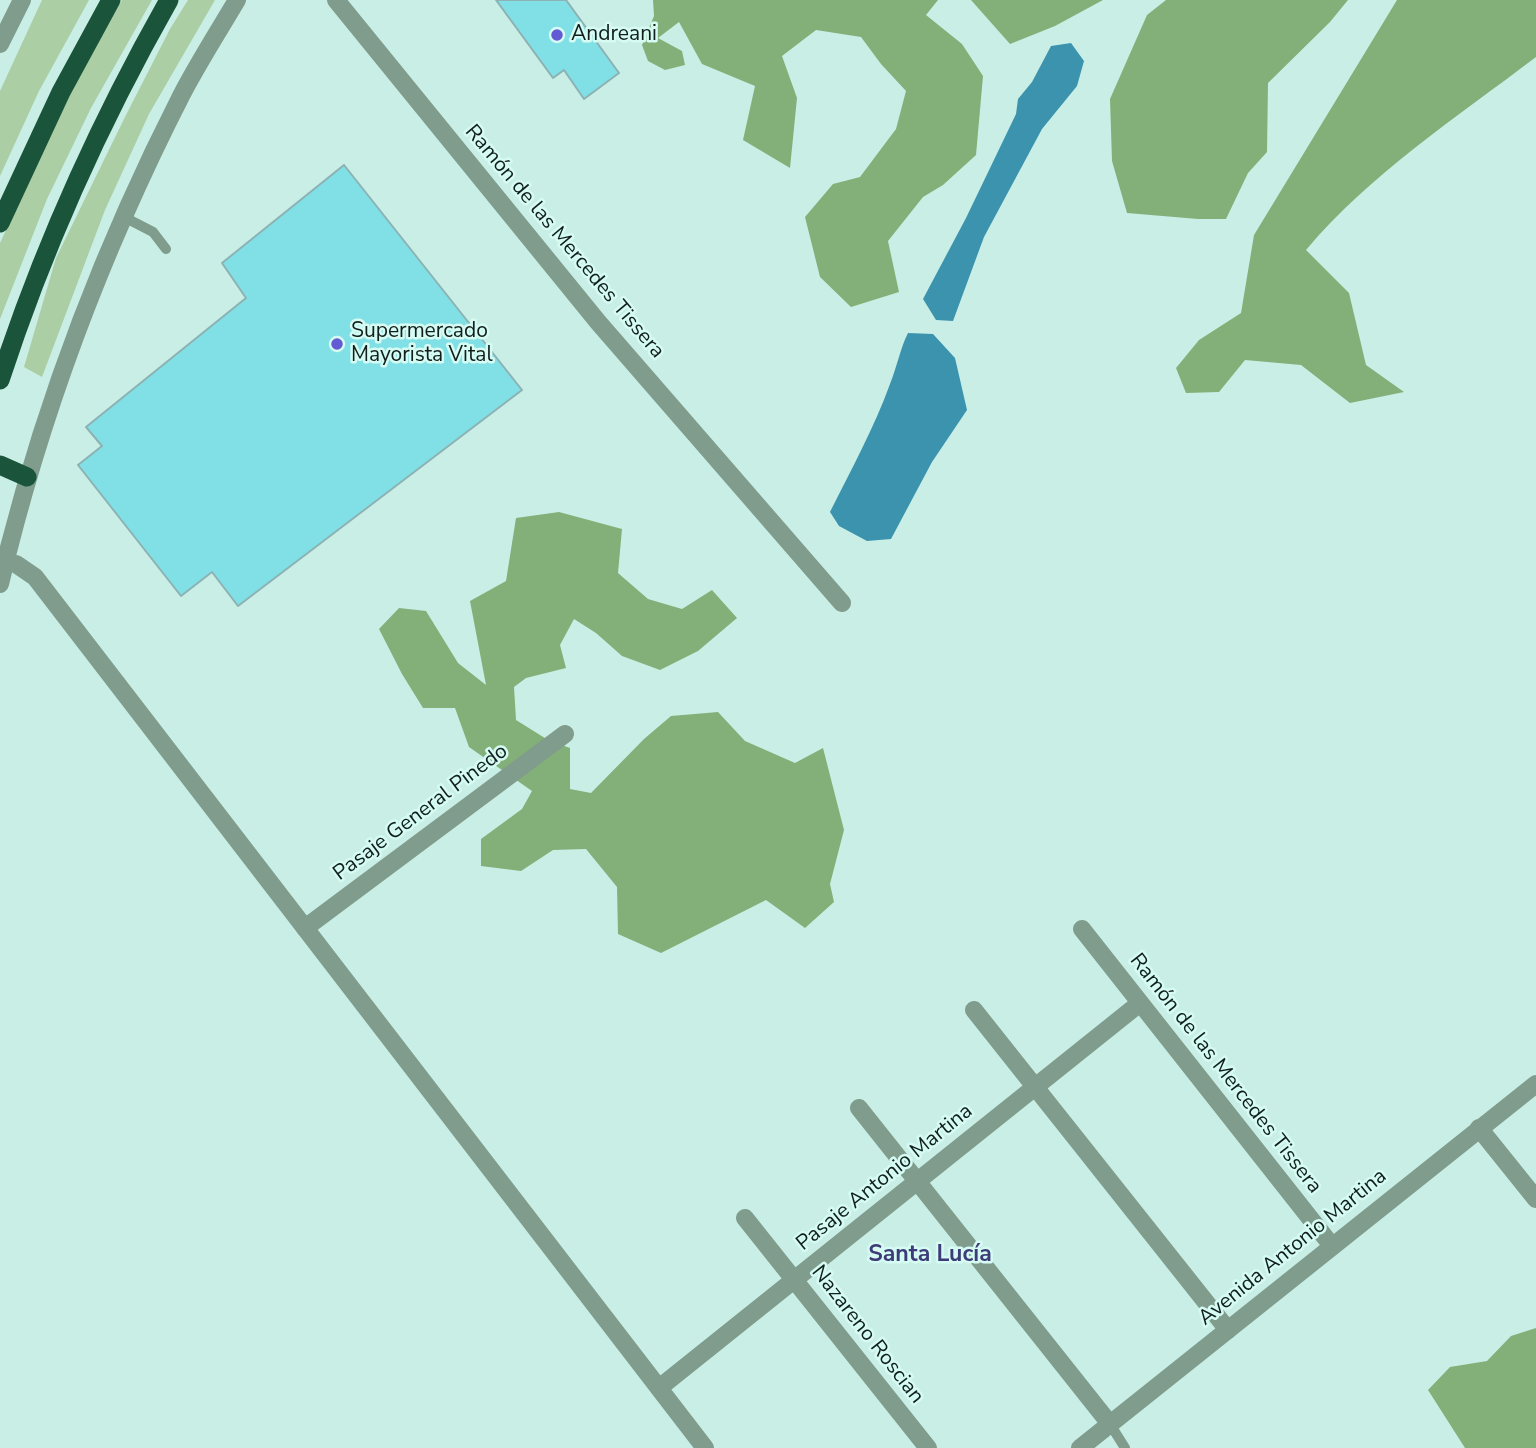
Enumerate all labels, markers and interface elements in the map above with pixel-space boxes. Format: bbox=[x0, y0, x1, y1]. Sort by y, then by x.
place label: Andreani bbox=[571, 22, 657, 48]
marker: Andreani bbox=[549, 27, 565, 43]
street label: Ramón de las Mercedes Tissera bbox=[459, 120, 669, 364]
place label: Supermercado Mayorista Vital bbox=[351, 319, 493, 369]
marker: Supermercado Mayorista Vital bbox=[329, 336, 345, 352]
street label: Pasaje General Pinedo bbox=[329, 739, 513, 887]
street label: Ramón de las Mercedes Tissera bbox=[1124, 949, 1326, 1199]
street label: Pasaje Antonio Martina bbox=[792, 1099, 978, 1257]
street label: Avenida Antonio Martina bbox=[1194, 1164, 1392, 1332]
district label: Santa Lucía bbox=[868, 1241, 992, 1269]
street label: Nazareno Roscian bbox=[805, 1261, 929, 1409]

